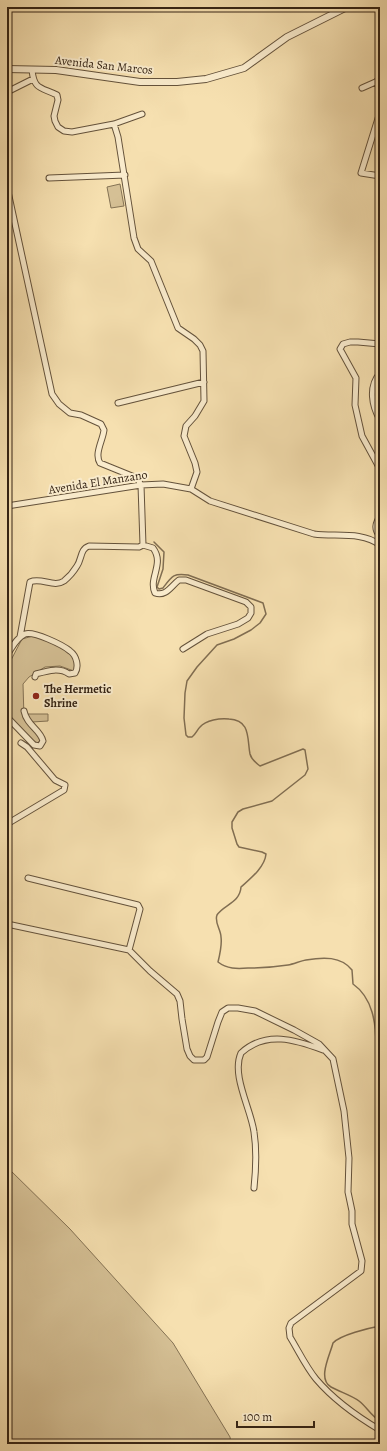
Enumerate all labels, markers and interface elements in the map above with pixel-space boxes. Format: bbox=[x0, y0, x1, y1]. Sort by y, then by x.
street label: Avenida San Marcos bbox=[53, 52, 154, 78]
street label: Avenida El Manzano bbox=[46, 466, 149, 498]
place label: The Hermetic Shrine bbox=[44, 681, 111, 711]
marker: The Hermetic Shrine bbox=[31, 691, 41, 701]
scale bar bbox=[237, 1403, 314, 1429]
text: 100 m bbox=[243, 1409, 272, 1425]

